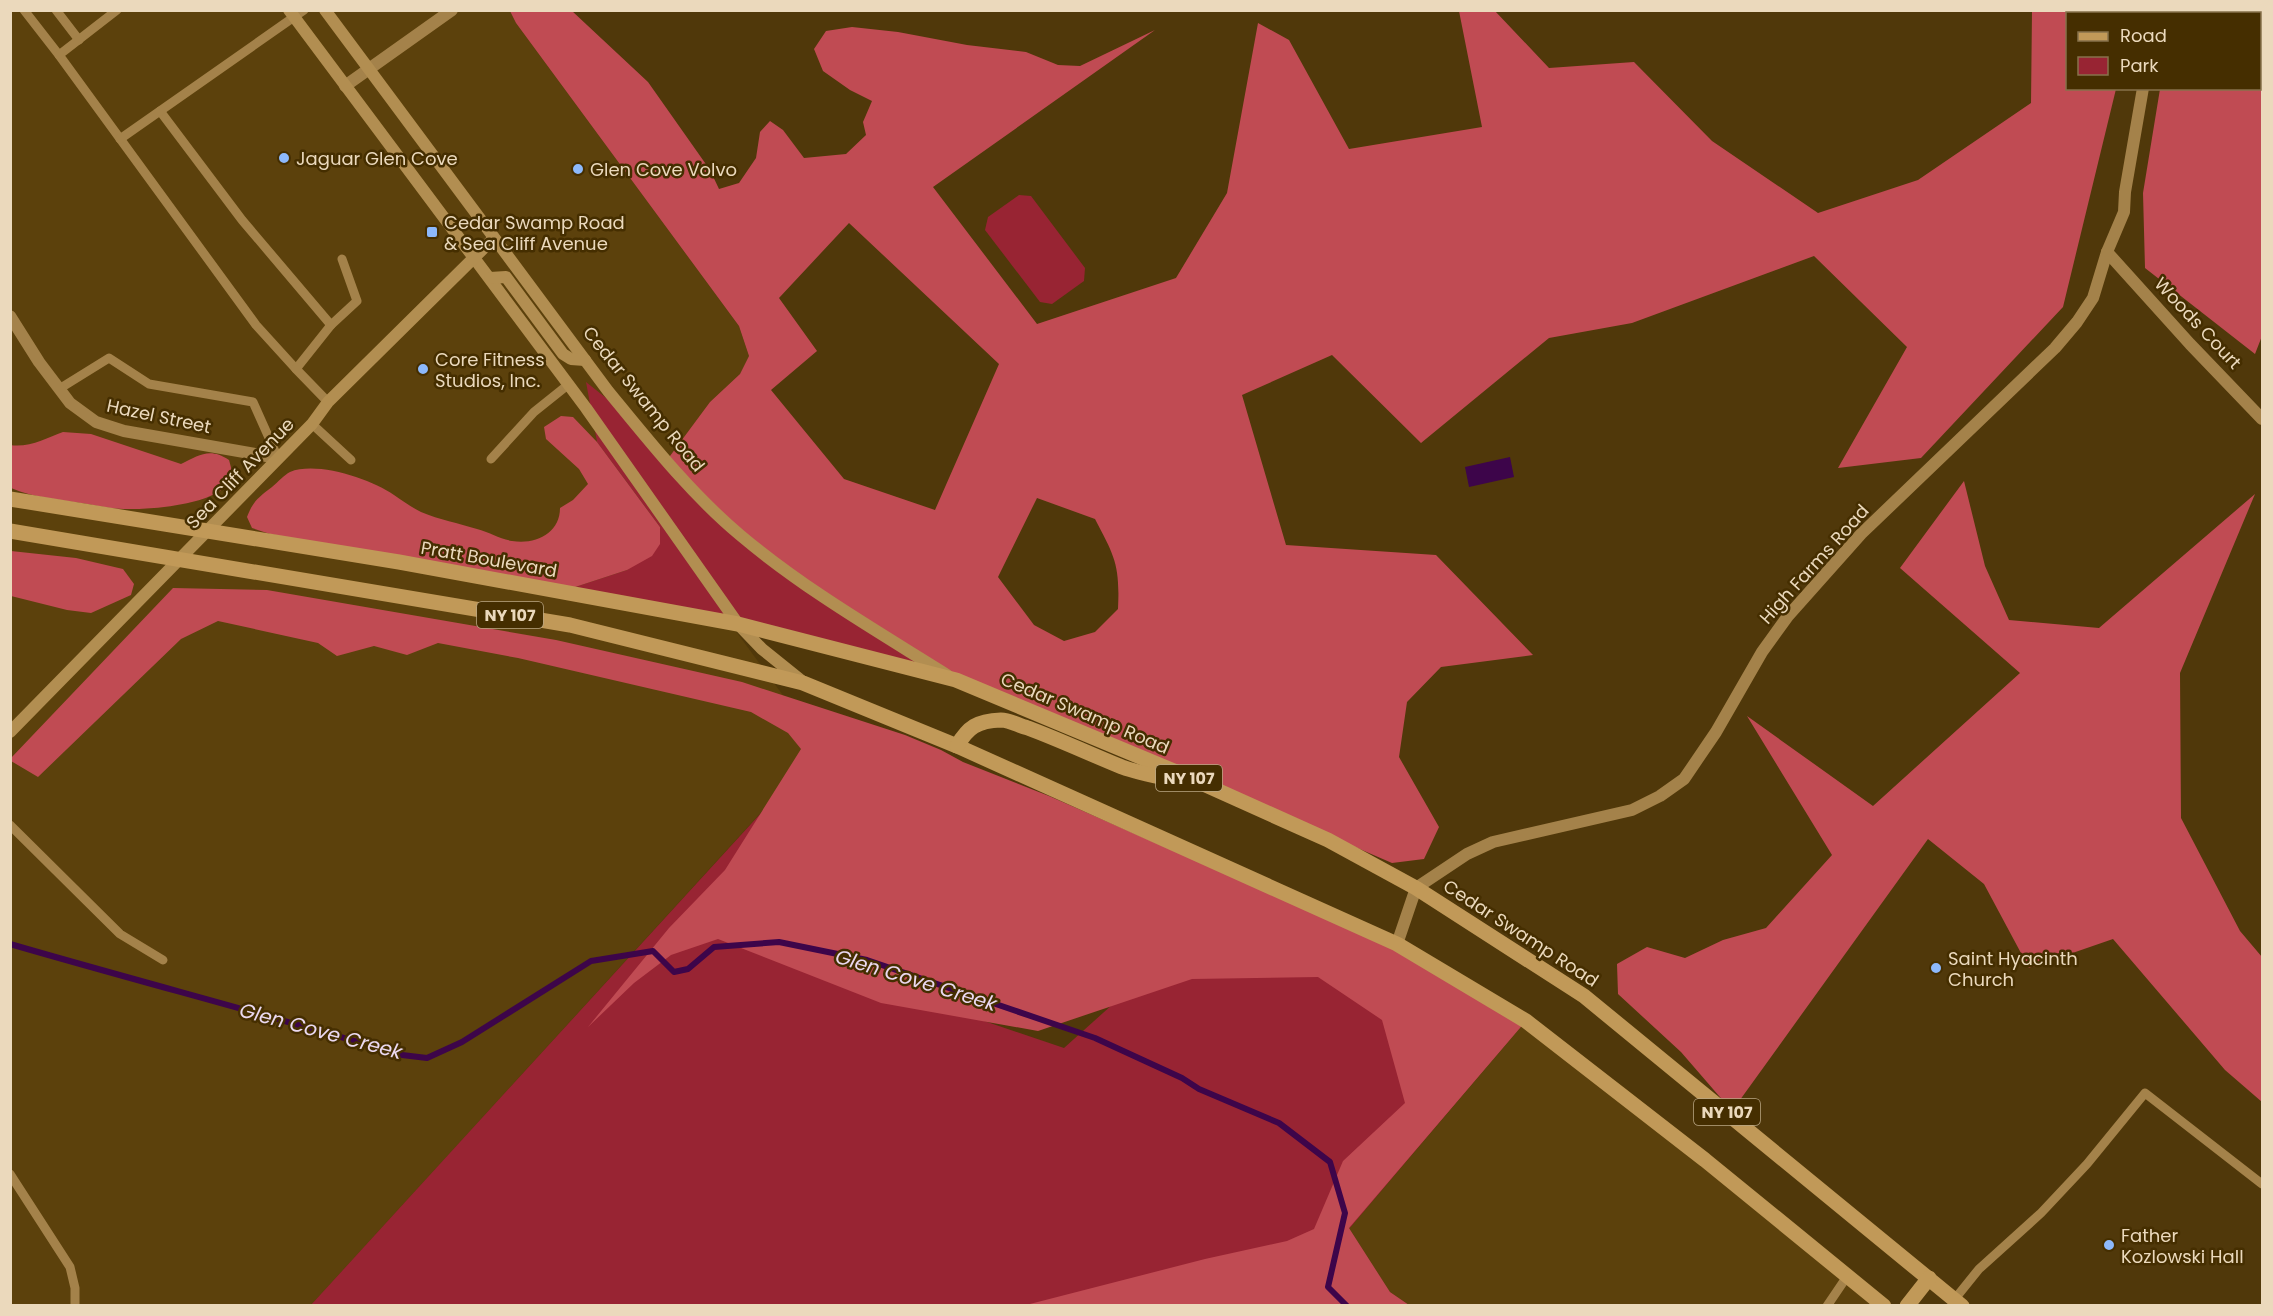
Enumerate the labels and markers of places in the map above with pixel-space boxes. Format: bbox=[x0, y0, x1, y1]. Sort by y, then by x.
place label: Jaguar Glen Cove bbox=[296, 146, 458, 171]
marker: Jaguar Glen Cove bbox=[277, 151, 291, 165]
place label: Glen Cove Volvo bbox=[590, 157, 737, 182]
marker: Glen Cove Volvo bbox=[571, 162, 585, 176]
place label: Cedar Swamp Road & Sea Cliff Avenue bbox=[444, 210, 625, 256]
marker: Cedar Swamp Road & Sea Cliff Avenue bbox=[425, 225, 439, 239]
place label: Core Fitness Studios, Inc. bbox=[435, 347, 545, 393]
marker: Core Fitness Studios, Inc. bbox=[416, 362, 430, 376]
place label: Saint Hyacinth Church bbox=[1948, 946, 2078, 992]
marker: Saint Hyacinth Church bbox=[1929, 961, 1943, 975]
place label: Father Kozlowski Hall bbox=[2121, 1223, 2244, 1269]
marker: Father Kozlowski Hall bbox=[2102, 1238, 2116, 1252]

